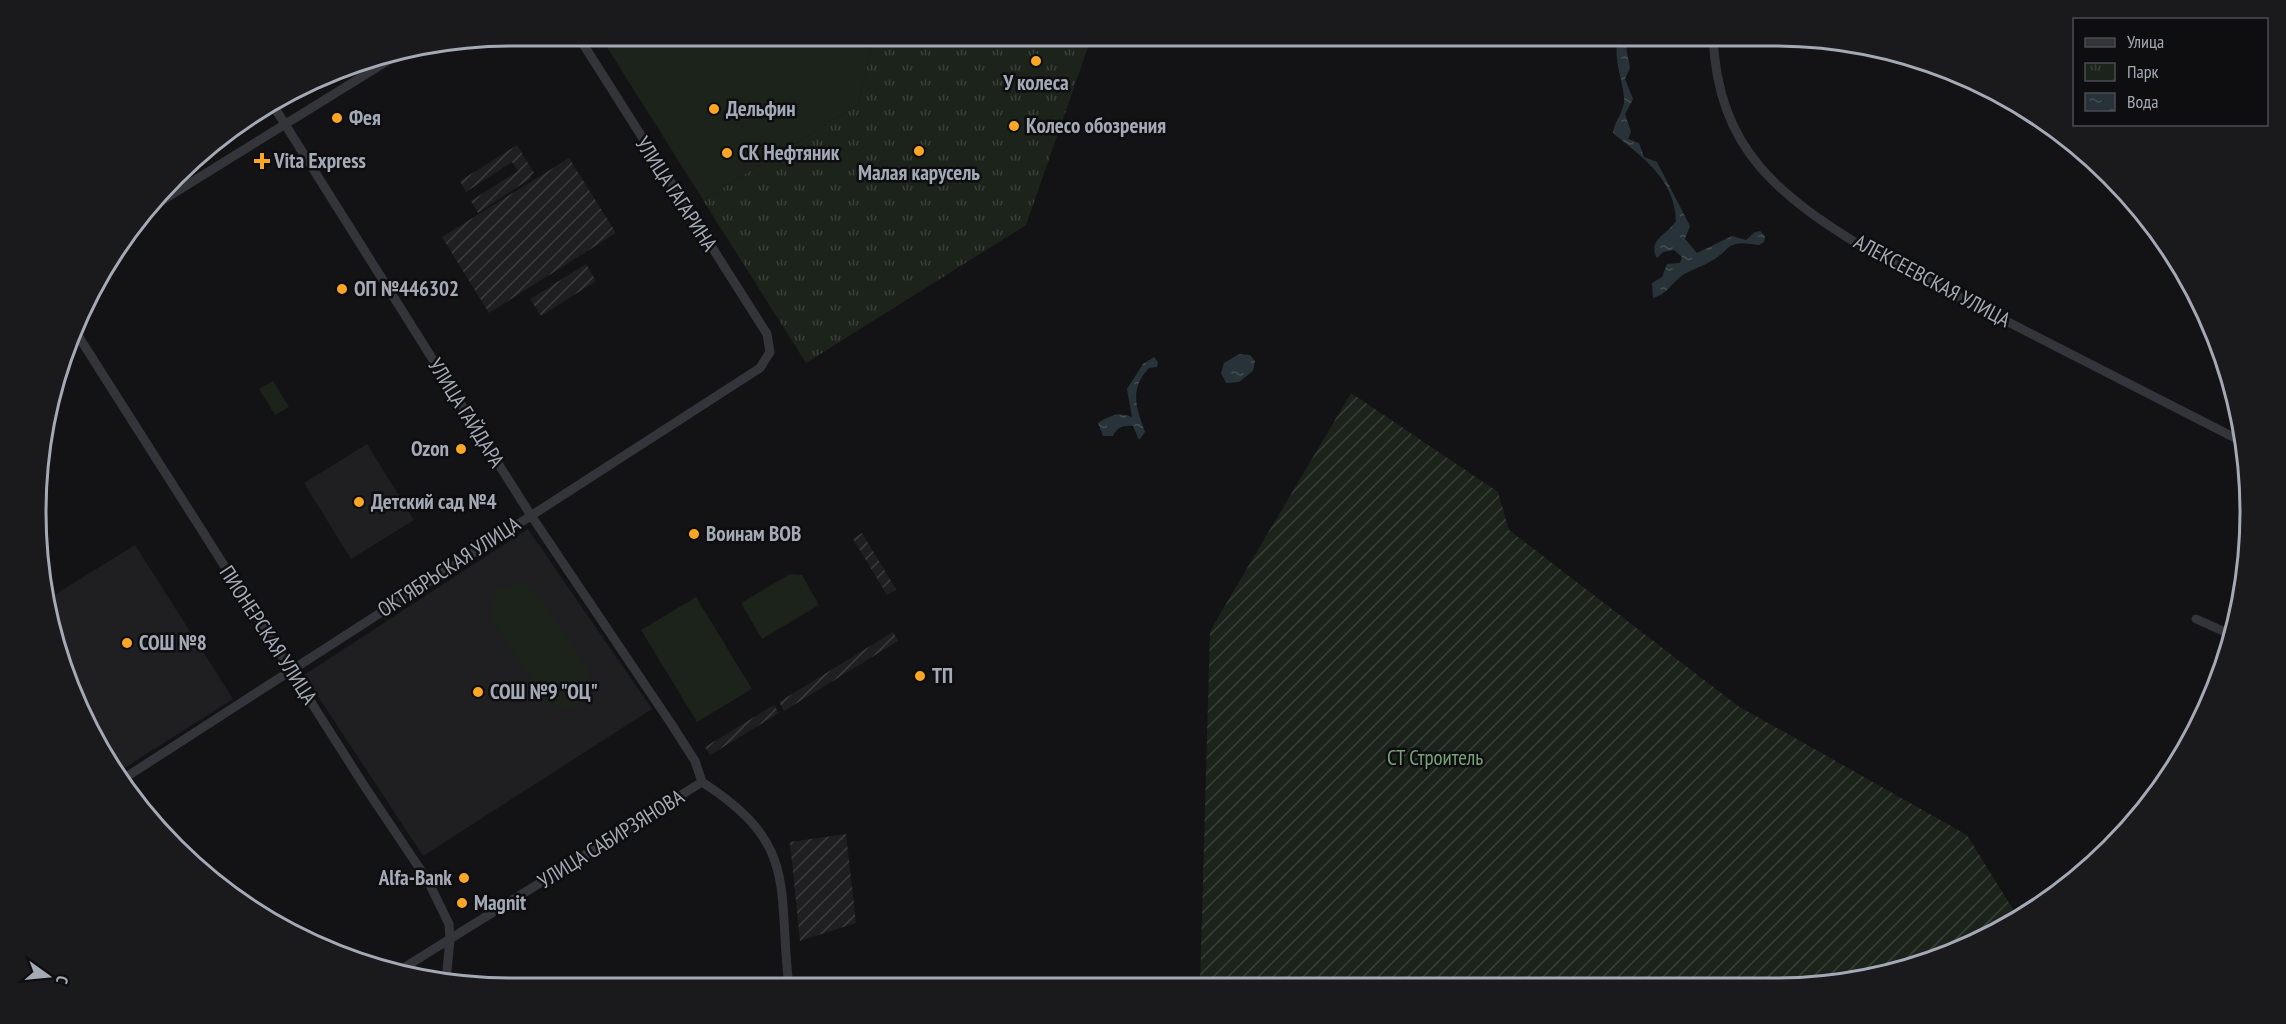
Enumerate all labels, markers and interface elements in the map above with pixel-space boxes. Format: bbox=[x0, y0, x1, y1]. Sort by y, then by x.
legend bbox=[2073, 18, 2268, 126]
text: Улица bbox=[2127, 30, 2164, 53]
marker: У колеса bbox=[1029, 54, 1043, 68]
text: Парк bbox=[2127, 60, 2158, 83]
place label: У колеса bbox=[1002, 69, 1069, 96]
text: Вода bbox=[2127, 90, 2158, 113]
place label: Дельфин bbox=[726, 95, 795, 122]
marker: Дельфин bbox=[707, 102, 721, 116]
place label: Фея bbox=[349, 104, 381, 131]
marker: Фея bbox=[330, 111, 344, 125]
place label: Колесо обозрения bbox=[1026, 112, 1166, 139]
marker: Колесо обозрения bbox=[1007, 119, 1021, 133]
street label: УЛИЦА ГАГАРИНА bbox=[629, 131, 723, 256]
place label: СК Нефтяник bbox=[739, 139, 840, 166]
marker: Малая карусель bbox=[912, 144, 926, 158]
marker: СК Нефтяник bbox=[720, 146, 734, 160]
place label: Vita Express bbox=[273, 147, 366, 174]
marker: Vita Express bbox=[255, 154, 269, 168]
place label: Малая карусель bbox=[858, 159, 980, 186]
street label: АЛЕКСЕЕВСКАЯ УЛИЦА bbox=[1849, 228, 2015, 333]
place label: ОП №446302 bbox=[354, 275, 459, 302]
marker: ОП №446302 bbox=[335, 282, 349, 296]
street label: УЛИЦА ГАЙДАРА bbox=[422, 353, 511, 472]
place label: Ozon bbox=[411, 435, 449, 462]
marker: Ozon bbox=[454, 442, 468, 456]
place label: Детский сад №4 bbox=[371, 488, 496, 515]
marker: Детский сад №4 bbox=[352, 495, 366, 509]
street label: ОКТЯБРЬСКАЯ УЛИЦА bbox=[372, 510, 525, 623]
place label: Воинам ВОВ bbox=[706, 520, 801, 547]
marker: Воинам ВОВ bbox=[687, 527, 701, 541]
street label: ПИОНЕРСКАЯ УЛИЦА bbox=[214, 560, 323, 709]
place label: СОШ №8 bbox=[139, 629, 207, 656]
marker: СОШ №8 bbox=[120, 636, 134, 650]
place label: ТП bbox=[932, 662, 953, 689]
marker: ТП bbox=[913, 669, 927, 683]
place label: СОШ №9 "ОЦ" bbox=[490, 678, 598, 705]
marker: СОШ №9 "ОЦ" bbox=[471, 685, 485, 699]
park label: СТ Строитель bbox=[1387, 744, 1483, 771]
street label: УЛИЦА САБИРЗЯНОВА bbox=[533, 783, 689, 894]
place label: Alfa-Bank bbox=[378, 864, 452, 891]
marker: Alfa-Bank bbox=[457, 871, 471, 885]
place label: Magnit bbox=[474, 889, 526, 916]
marker: Magnit bbox=[455, 896, 469, 910]
north arrow bbox=[18, 946, 78, 1006]
text: С bbox=[52, 974, 73, 987]

